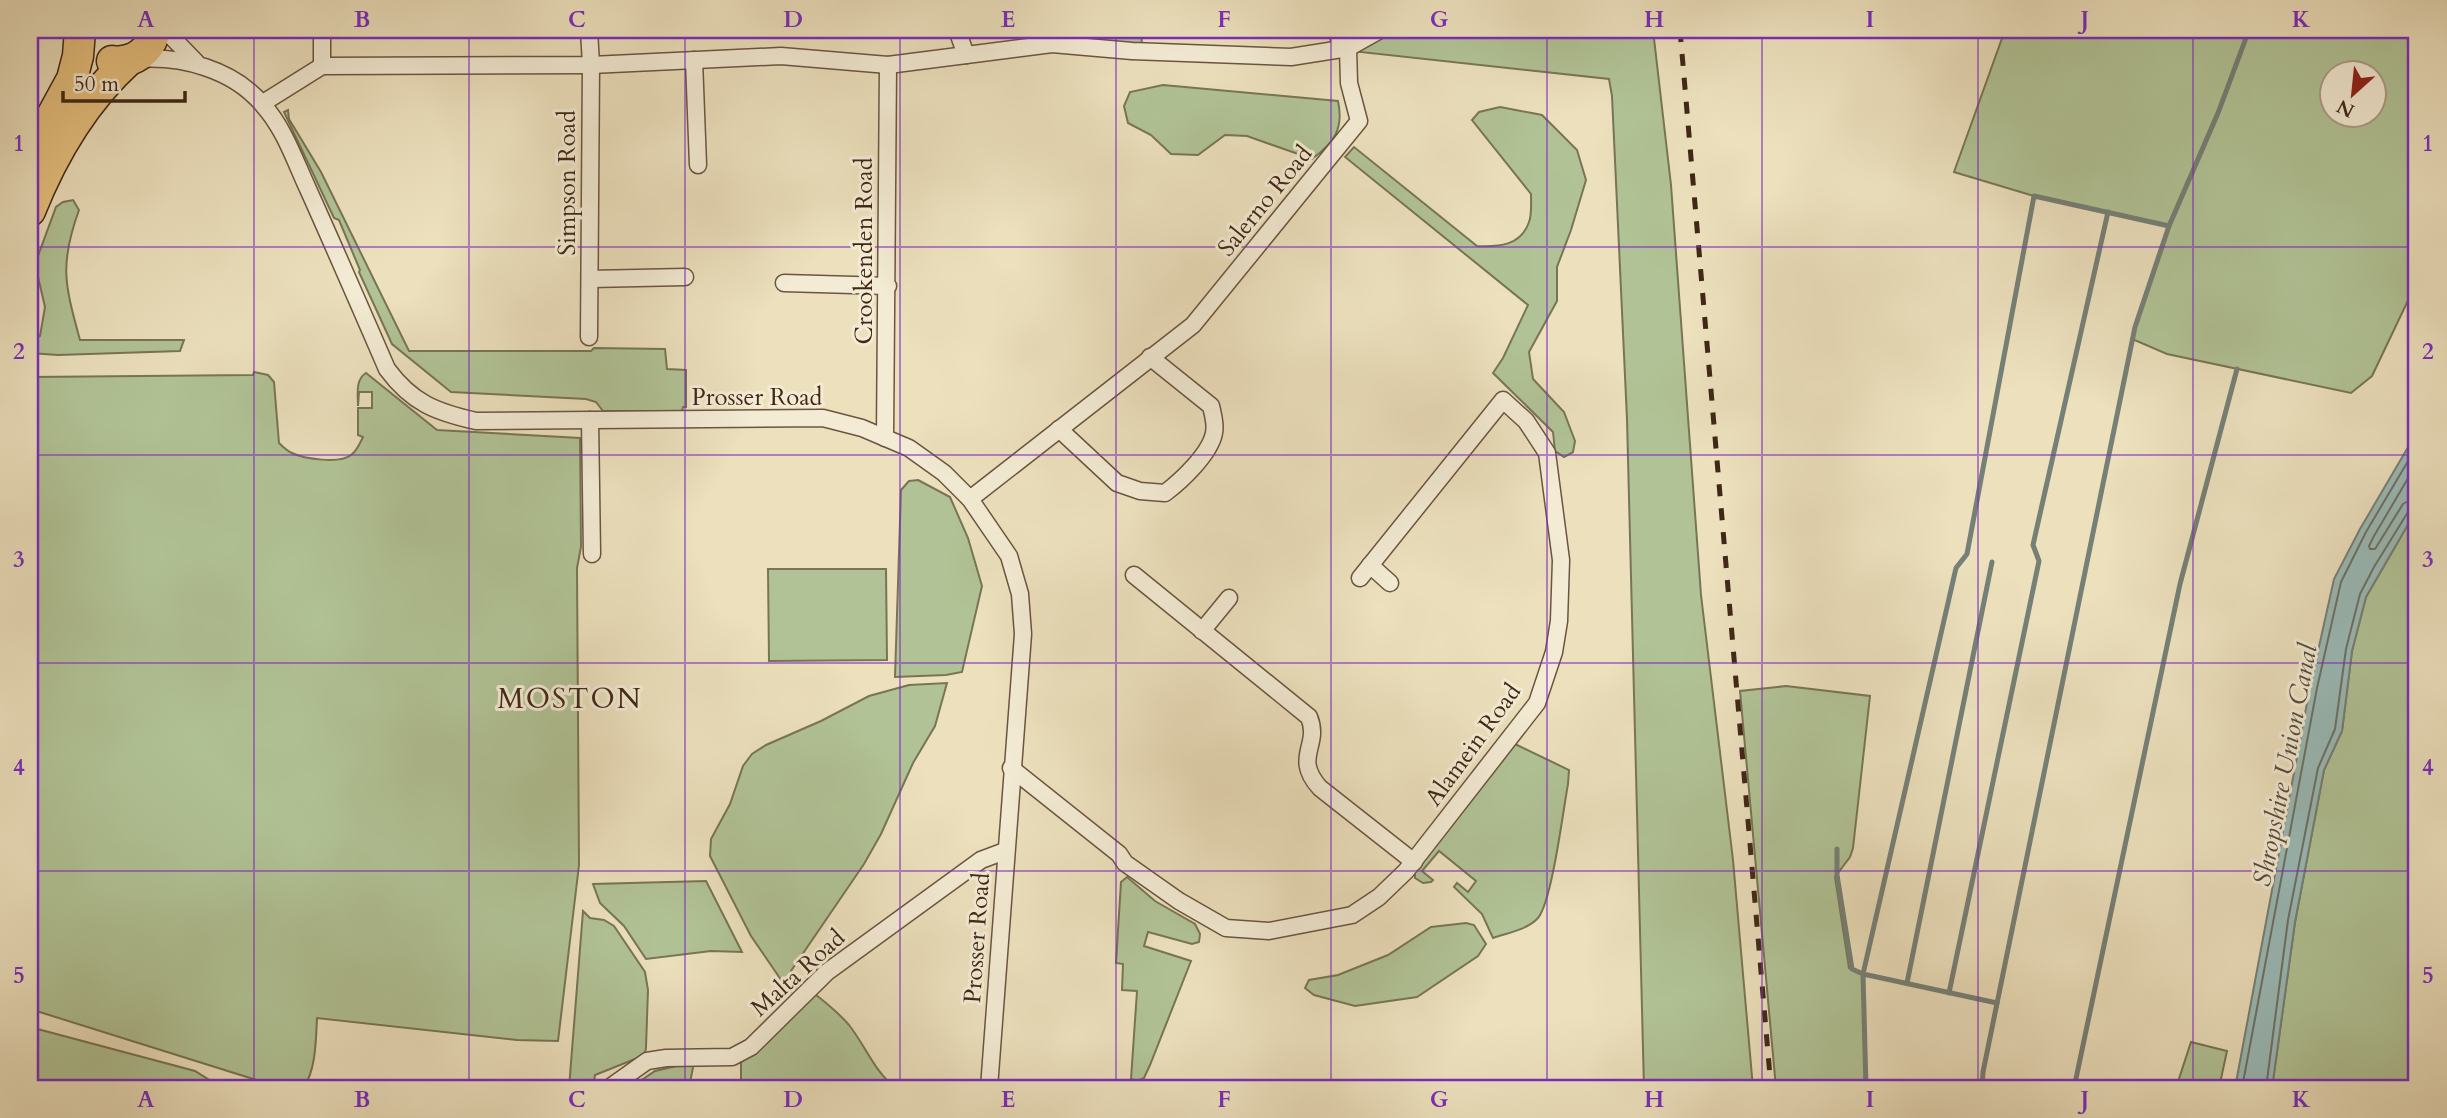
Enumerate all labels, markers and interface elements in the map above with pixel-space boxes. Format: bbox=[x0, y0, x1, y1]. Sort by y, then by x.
text: A bbox=[137, 4, 155, 35]
text: B bbox=[354, 4, 370, 35]
text: C bbox=[568, 4, 586, 35]
text: D bbox=[783, 4, 803, 35]
text: E bbox=[1001, 4, 1015, 35]
text: F bbox=[1217, 4, 1231, 35]
text: G bbox=[1430, 4, 1449, 35]
text: H bbox=[1644, 4, 1664, 35]
text: I bbox=[1866, 4, 1874, 35]
text: J bbox=[2078, 4, 2089, 35]
text: K bbox=[2292, 4, 2311, 35]
scale bar bbox=[63, 60, 186, 104]
north arrow bbox=[2318, 60, 2388, 130]
text: 50 m bbox=[74, 70, 119, 99]
text: N bbox=[2332, 93, 2359, 124]
street label: Simpson Road bbox=[551, 110, 584, 256]
text: 1 bbox=[13, 128, 25, 159]
text: 1 bbox=[2422, 128, 2434, 159]
street label: Salerno Road bbox=[1210, 138, 1320, 263]
street label: Crookenden Road bbox=[848, 157, 881, 344]
text: 2 bbox=[13, 336, 25, 367]
text: 2 bbox=[2422, 336, 2434, 367]
street label: Prosser Road bbox=[692, 381, 823, 414]
text: 3 bbox=[13, 544, 25, 575]
text: 3 bbox=[2422, 544, 2434, 575]
water label: Shropshire Union Canal bbox=[2244, 640, 2326, 889]
street label: Alamein Road bbox=[1417, 677, 1529, 813]
district label: MOSTON bbox=[497, 680, 643, 718]
text: 4 bbox=[13, 752, 25, 783]
text: 4 bbox=[2422, 752, 2434, 783]
street label: Prosser Road bbox=[956, 871, 998, 1004]
street label: Malta Road bbox=[744, 922, 852, 1024]
text: 5 bbox=[13, 960, 25, 991]
text: 5 bbox=[2422, 960, 2434, 991]
text: A bbox=[137, 1084, 155, 1115]
text: B bbox=[354, 1084, 370, 1115]
text: C bbox=[568, 1084, 586, 1115]
text: D bbox=[783, 1084, 803, 1115]
text: E bbox=[1001, 1084, 1015, 1115]
text: F bbox=[1217, 1084, 1231, 1115]
text: G bbox=[1430, 1084, 1449, 1115]
text: H bbox=[1644, 1084, 1664, 1115]
text: I bbox=[1866, 1084, 1874, 1115]
text: J bbox=[2078, 1084, 2089, 1115]
text: K bbox=[2292, 1084, 2311, 1115]

